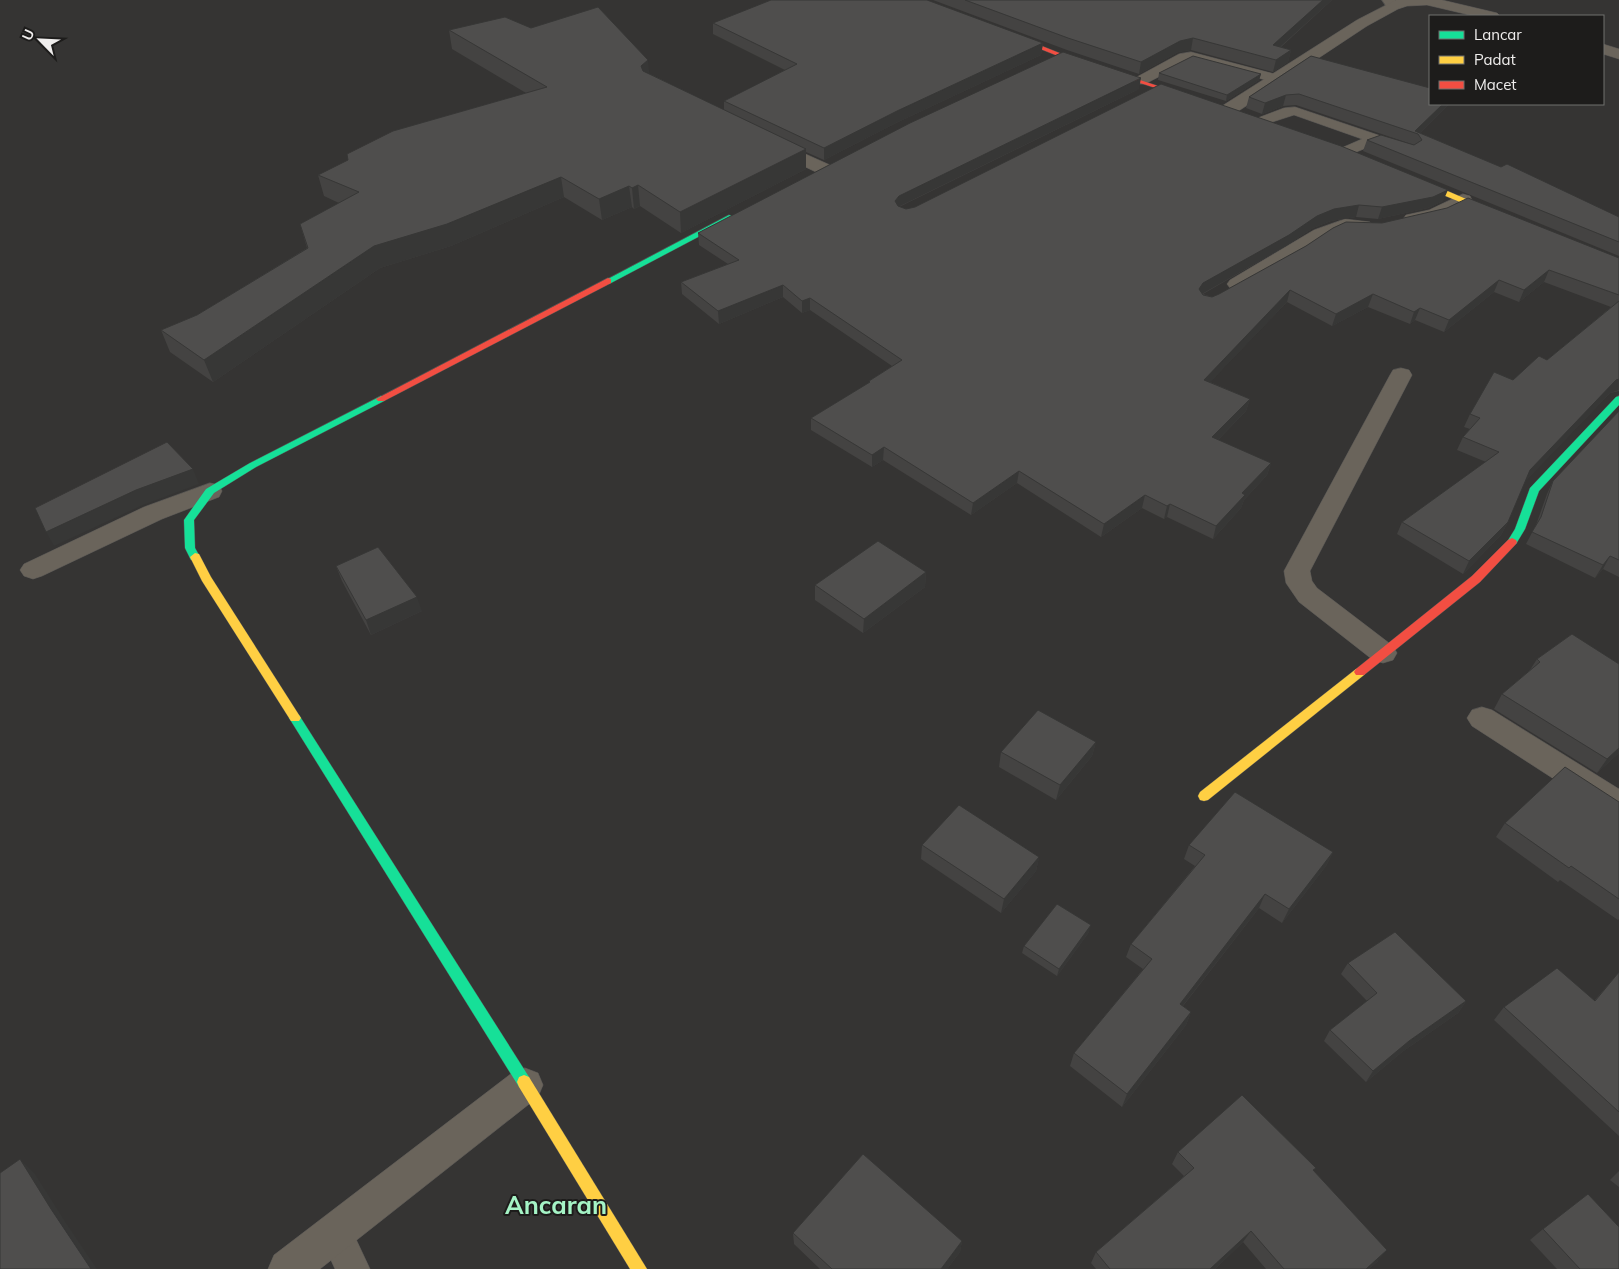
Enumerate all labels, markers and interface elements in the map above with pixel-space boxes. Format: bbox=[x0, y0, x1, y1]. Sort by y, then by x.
north arrow bbox=[15, 15, 65, 65]
legend bbox=[1429, 15, 1604, 105]
text: Lancar bbox=[1474, 25, 1522, 44]
text: U bbox=[18, 26, 38, 43]
text: Padat bbox=[1474, 50, 1516, 69]
text: Macet bbox=[1474, 75, 1517, 94]
district label: Ancaran bbox=[505, 1189, 607, 1220]

